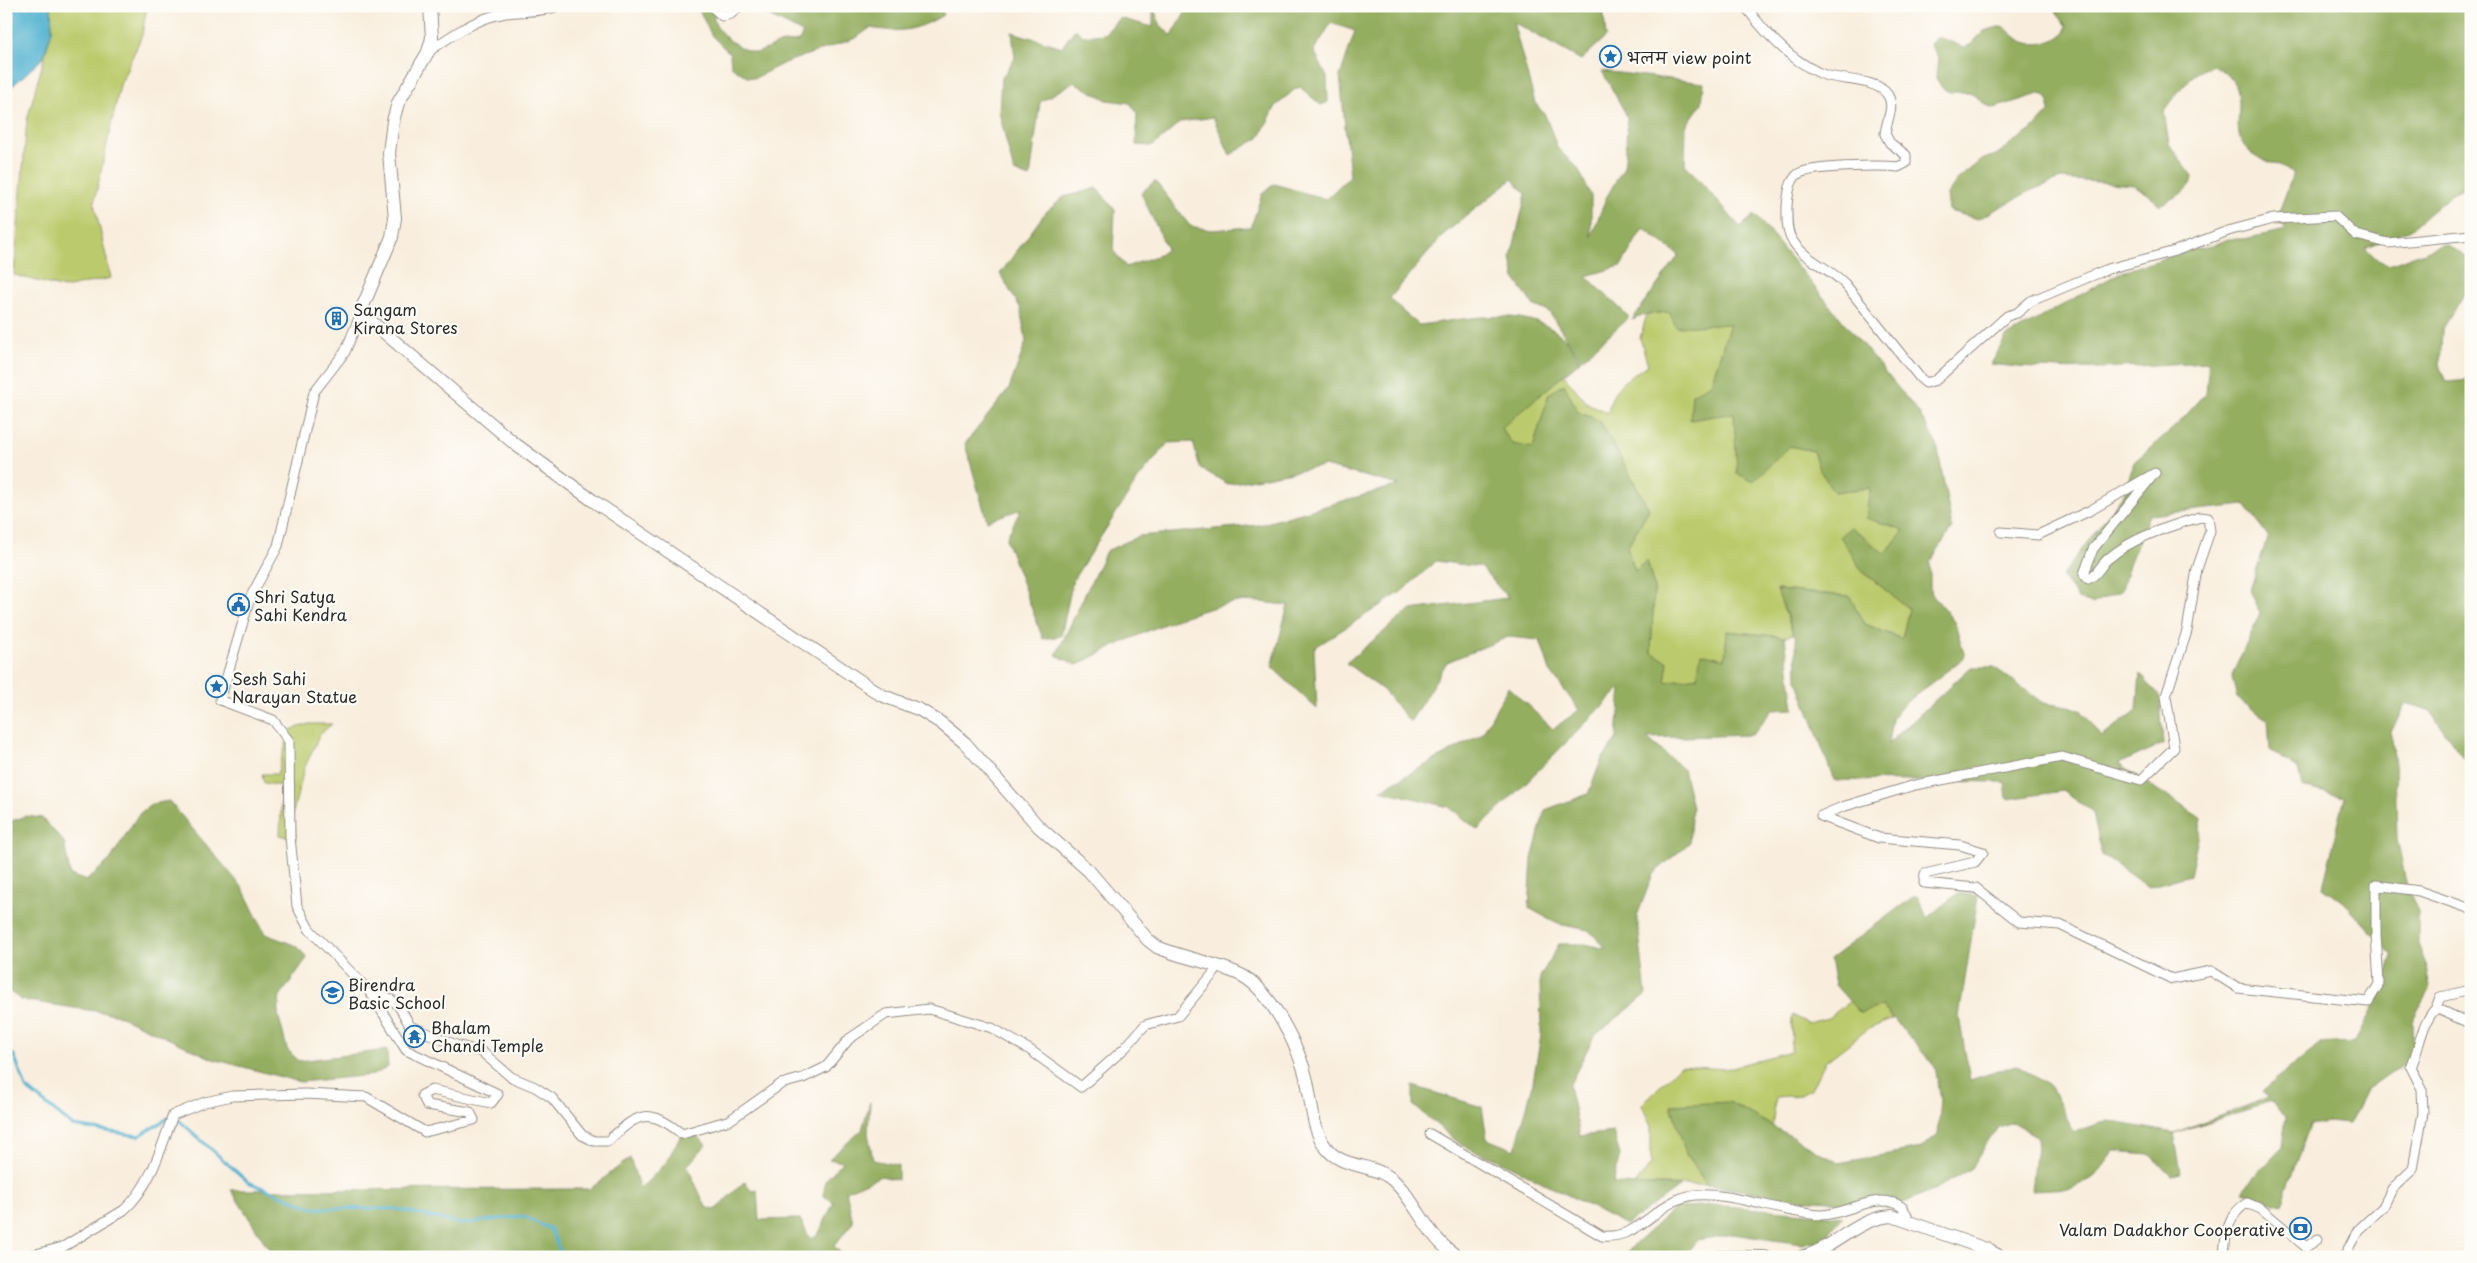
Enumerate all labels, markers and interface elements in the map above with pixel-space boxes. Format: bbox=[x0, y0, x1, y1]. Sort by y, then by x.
place icon: भलम view point bbox=[1599, 45, 1623, 69]
place label: भलम view point bbox=[1627, 45, 1752, 69]
place label: Sangam Kirana Stores bbox=[353, 297, 458, 339]
building icon: Sangam Kirana Stores bbox=[325, 306, 349, 330]
place label: Shri Satya Sahi Kendra bbox=[254, 584, 347, 626]
public building icon: Shri Satya Sahi Kendra bbox=[226, 593, 250, 617]
place label: Sesh Sahi Narayan Statue bbox=[232, 666, 357, 708]
place icon: Sesh Sahi Narayan Statue bbox=[204, 675, 228, 699]
place label: Birendra Basic School bbox=[348, 972, 446, 1014]
school or university icon: Birendra Basic School bbox=[320, 981, 344, 1005]
place label: Bhalam Chandi Temple bbox=[431, 1015, 544, 1057]
temple icon: Bhalam Chandi Temple bbox=[403, 1024, 427, 1048]
place label: Valam Dadakhor Cooperative bbox=[2059, 1217, 2285, 1241]
bank icon: Valam Dadakhor Cooperative bbox=[2289, 1217, 2313, 1241]

